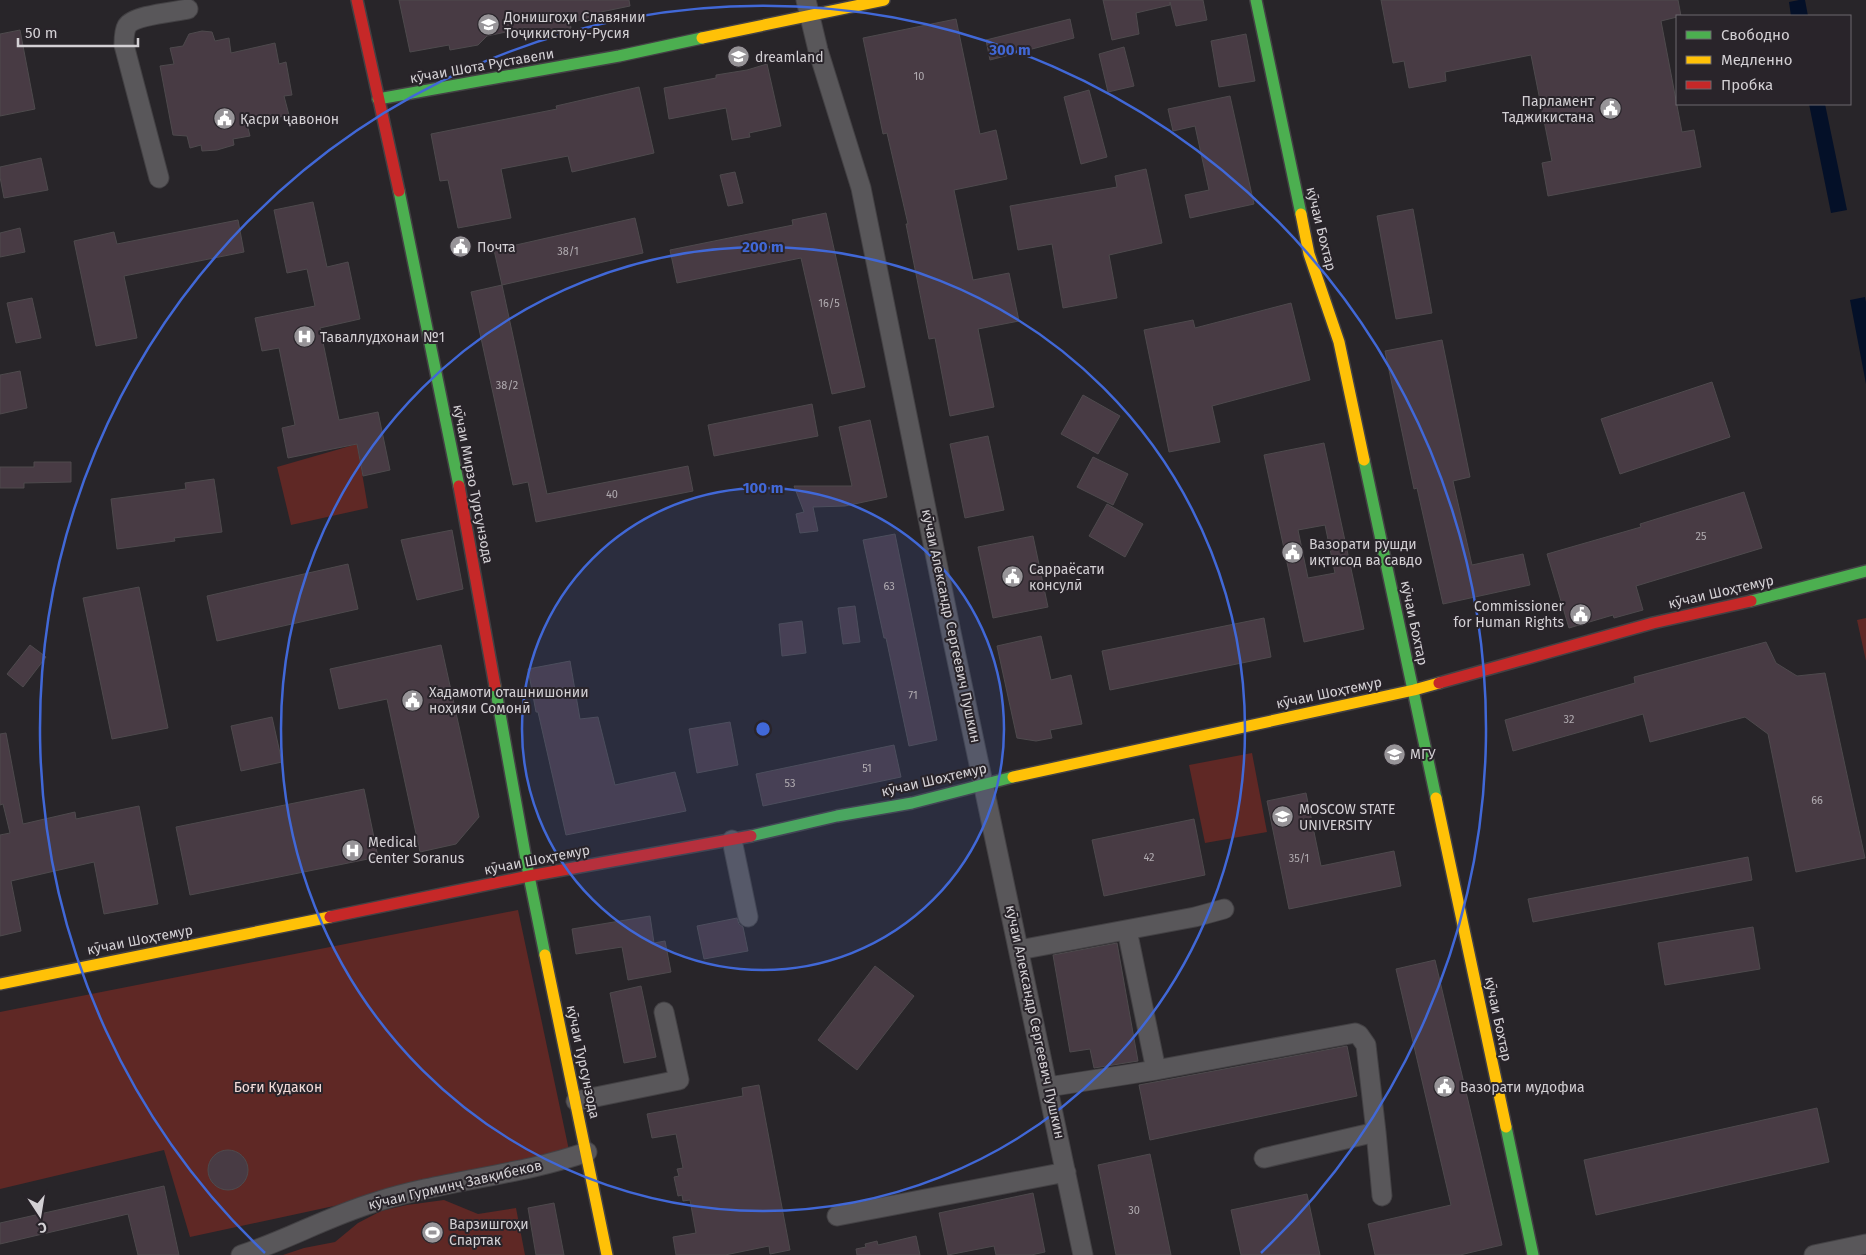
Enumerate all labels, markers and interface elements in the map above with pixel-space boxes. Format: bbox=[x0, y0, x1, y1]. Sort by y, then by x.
place label: Донишгоҳи Славянии Тоҷикистону-Русия bbox=[503, 9, 646, 42]
school or university icon: Донишгоҳи Славянии Тоҷикистону-Русия bbox=[476, 13, 500, 37]
scale bar bbox=[18, 15, 138, 47]
legend bbox=[1676, 15, 1851, 105]
text: 50 m bbox=[25, 24, 58, 42]
text: Свободно bbox=[1721, 26, 1790, 44]
text: 300 m bbox=[988, 41, 1031, 59]
street label: кӯчаи Шота Руставели bbox=[409, 45, 555, 87]
school or university icon: dreamland bbox=[727, 45, 751, 69]
place label: dreamland bbox=[755, 49, 824, 66]
text: Медленно bbox=[1721, 51, 1793, 69]
house number: 10 bbox=[914, 70, 924, 83]
text: Пробка bbox=[1721, 76, 1773, 94]
place label: Парламент Таджикистана bbox=[1502, 93, 1595, 126]
public building icon: Парламент Таджикистана bbox=[1598, 97, 1622, 121]
public building icon: Қасри ҷавонон bbox=[212, 107, 236, 131]
place label: Қасри ҷавонон bbox=[240, 111, 339, 128]
street label: кӯчаи Бохтар bbox=[1302, 185, 1340, 273]
public building icon: Почта bbox=[449, 235, 473, 259]
text: 200 m bbox=[742, 238, 784, 256]
place label: Почта bbox=[477, 239, 516, 256]
house number: 38/1 bbox=[557, 245, 579, 258]
house number: 16/5 bbox=[818, 297, 840, 310]
hospital icon: Таваллудхонаи №1 bbox=[292, 325, 316, 349]
place label: Таваллудхонаи №1 bbox=[320, 329, 445, 346]
house number: 38/2 bbox=[496, 379, 518, 392]
street label: кӯчаи Мирзо Турсунзода bbox=[449, 403, 497, 565]
text: 100 m bbox=[743, 479, 783, 497]
house number: 40 bbox=[606, 488, 618, 501]
street label: кӯчаи Александр Сергеевич Пушкин bbox=[918, 508, 984, 744]
house number: 25 bbox=[1696, 530, 1707, 543]
place label: Вазорати рушди иқтисод ва савдо bbox=[1309, 536, 1422, 569]
public building icon: Вазорати рушди иқтисод ва савдо bbox=[1281, 540, 1305, 564]
place label: Сарраёсати консулӣ bbox=[1029, 561, 1105, 594]
public building icon: Сарраёсати консулӣ bbox=[1001, 565, 1025, 589]
street label: кӯчаи Шоҳтемур bbox=[1667, 572, 1775, 612]
street label: кӯчаи Бохтар bbox=[1397, 579, 1431, 667]
house number: 63 bbox=[883, 580, 895, 593]
place label: Commissioner for Human Rights bbox=[1453, 598, 1565, 631]
public building icon: Commissioner for Human Rights bbox=[1568, 602, 1592, 626]
street label: кӯчаи Шоҳтемур bbox=[1275, 673, 1383, 713]
place label: Хадамоти оташнишонии ноҳияи Сомонӣ bbox=[429, 684, 589, 717]
public building icon: Хадамоти оташнишонии ноҳияи Сомонӣ bbox=[401, 688, 425, 712]
house number: 71 bbox=[908, 689, 918, 702]
house number: 32 bbox=[1564, 713, 1574, 726]
centre of rings bbox=[754, 720, 772, 738]
school or university icon: МГУ bbox=[1382, 742, 1406, 766]
place label: МГУ bbox=[1410, 746, 1436, 763]
street label: кӯчаи Шоҳтемур bbox=[880, 760, 988, 800]
house number: 51 bbox=[862, 762, 872, 775]
house number: 53 bbox=[785, 777, 795, 790]
house number: 66 bbox=[1811, 794, 1823, 807]
place label: MOSCOW STATE UNIVERSITY bbox=[1299, 801, 1396, 834]
school or university icon: MOSCOW STATE UNIVERSITY bbox=[1271, 805, 1295, 829]
place label: Medical Center Soranus bbox=[368, 834, 465, 867]
hospital icon: Medical Center Soranus bbox=[340, 838, 364, 862]
street label: кӯчаи Шоҳтемур bbox=[483, 841, 591, 879]
house number: 42 bbox=[1143, 851, 1155, 864]
house number: 35/1 bbox=[1289, 852, 1309, 865]
street label: кӯчаи Александр Сергеевич Пушкин bbox=[1002, 904, 1068, 1140]
street label: кӯчаи Шоҳтемур bbox=[86, 921, 194, 959]
street label: кӯчаи Бохтар bbox=[1481, 975, 1515, 1063]
street label: кӯчаи Турсунзода bbox=[563, 1004, 603, 1120]
public building icon: Вазорати мудофиа bbox=[1432, 1075, 1456, 1099]
park label: Боғи Кудакон bbox=[234, 1079, 322, 1096]
place label: Вазорати мудофиа bbox=[1460, 1079, 1585, 1096]
street label: кӯчаи Гурминҷ Завқибеков bbox=[366, 1157, 544, 1213]
north arrow bbox=[15, 1190, 65, 1240]
house number: 30 bbox=[1128, 1204, 1140, 1217]
place label: Варзишгоҳи Спартак bbox=[449, 1216, 529, 1249]
text: С bbox=[37, 1218, 48, 1236]
sports icon: Варзишгоҳи Спартак bbox=[421, 1220, 445, 1244]

